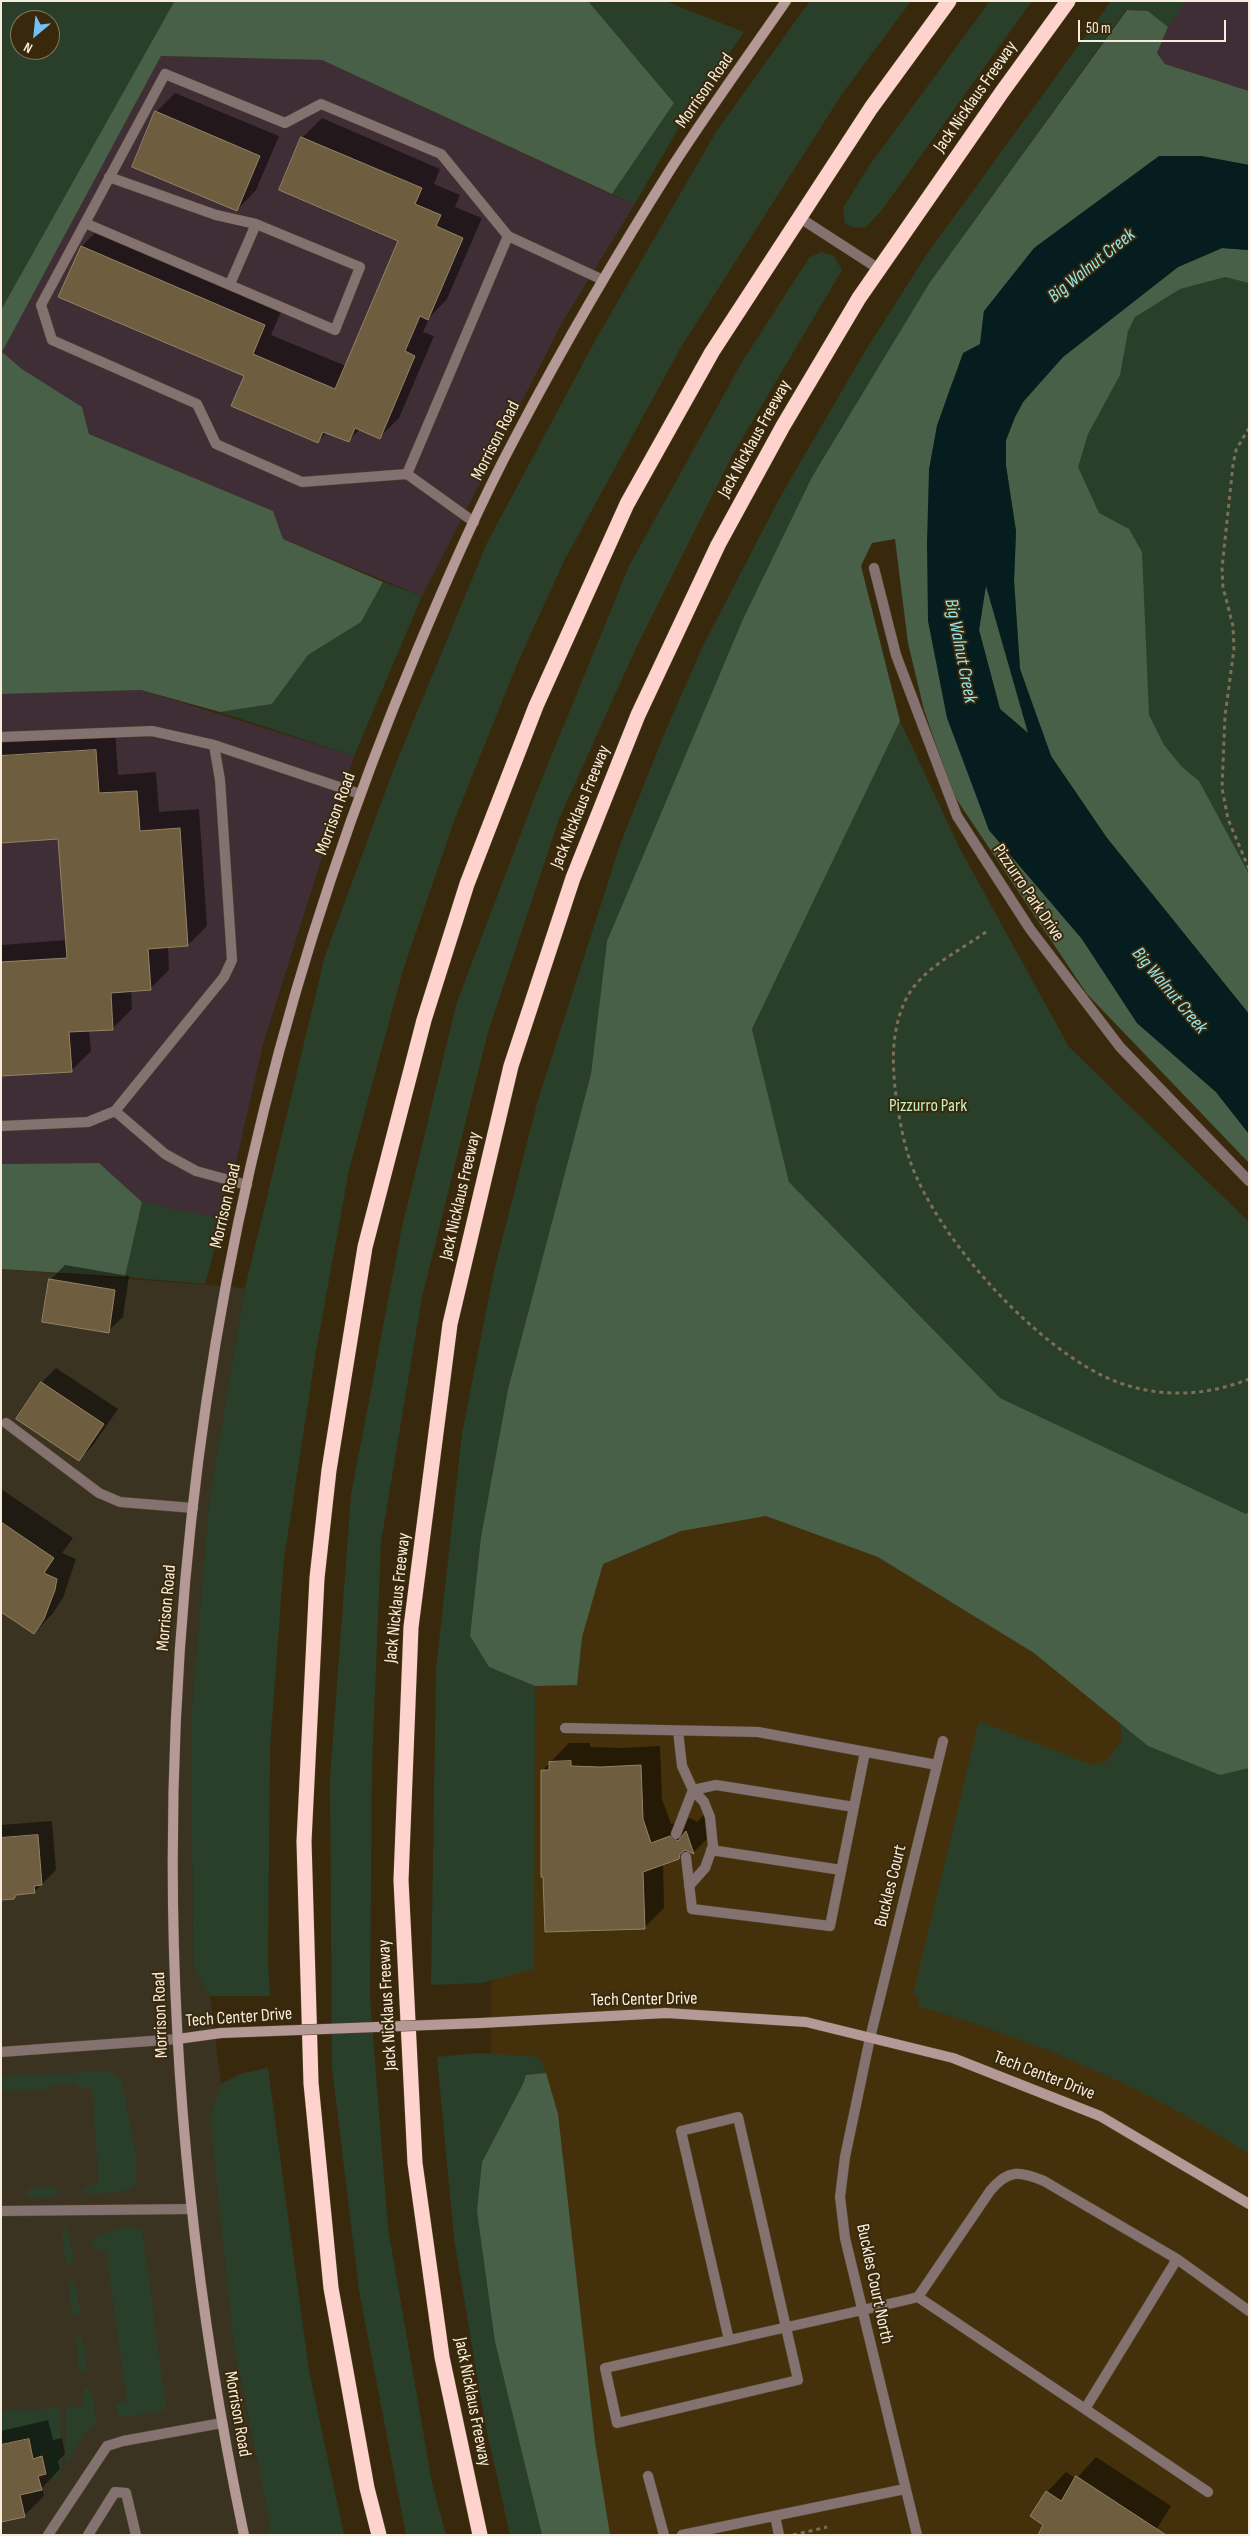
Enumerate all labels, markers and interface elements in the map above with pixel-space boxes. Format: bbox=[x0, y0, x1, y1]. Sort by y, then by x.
north arrow bbox=[10, 10, 60, 60]
scale bar bbox=[1080, 10, 1228, 42]
text: 50 m bbox=[1086, 19, 1111, 38]
street label: Jack Nicklaus Freeway bbox=[930, 37, 1022, 157]
text: N bbox=[21, 39, 35, 57]
street label: Morrison Road bbox=[671, 49, 739, 133]
water label: Big Walnut Creek bbox=[1044, 224, 1140, 308]
street label: Jack Nicklaus Freeway bbox=[714, 376, 796, 502]
street label: Morrison Road bbox=[467, 398, 525, 484]
water label: Big Walnut Creek bbox=[939, 597, 981, 705]
street label: Jack Nicklaus Freeway bbox=[546, 742, 616, 872]
street label: Morrison Road bbox=[311, 770, 361, 858]
street label: Pizzurro Park Drive bbox=[988, 840, 1068, 946]
water label: Big Walnut Creek bbox=[1126, 943, 1212, 1039]
park label: Pizzurro Park bbox=[889, 1095, 967, 1117]
street label: Jack Nicklaus Freeway bbox=[436, 1130, 486, 1262]
street label: Morrison Road bbox=[206, 1162, 246, 1250]
street label: Jack Nicklaus Freeway bbox=[380, 1532, 416, 1664]
street label: Morrison Road bbox=[152, 1564, 182, 1652]
street label: Buckles Court bbox=[870, 1843, 912, 1929]
street label: Jack Nicklaus Freeway bbox=[374, 1939, 402, 2071]
street label: Morrison Road bbox=[149, 1971, 173, 2059]
street label: Tech Center Drive bbox=[590, 1988, 698, 2012]
street label: Tech Center Drive bbox=[185, 2004, 293, 2032]
street label: Tech Center Drive bbox=[990, 2047, 1098, 2105]
street label: Buckles Court North bbox=[851, 2222, 897, 2346]
street label: Jack Nicklaus Freeway bbox=[449, 2336, 495, 2468]
street label: Morrison Road bbox=[219, 2370, 255, 2458]

